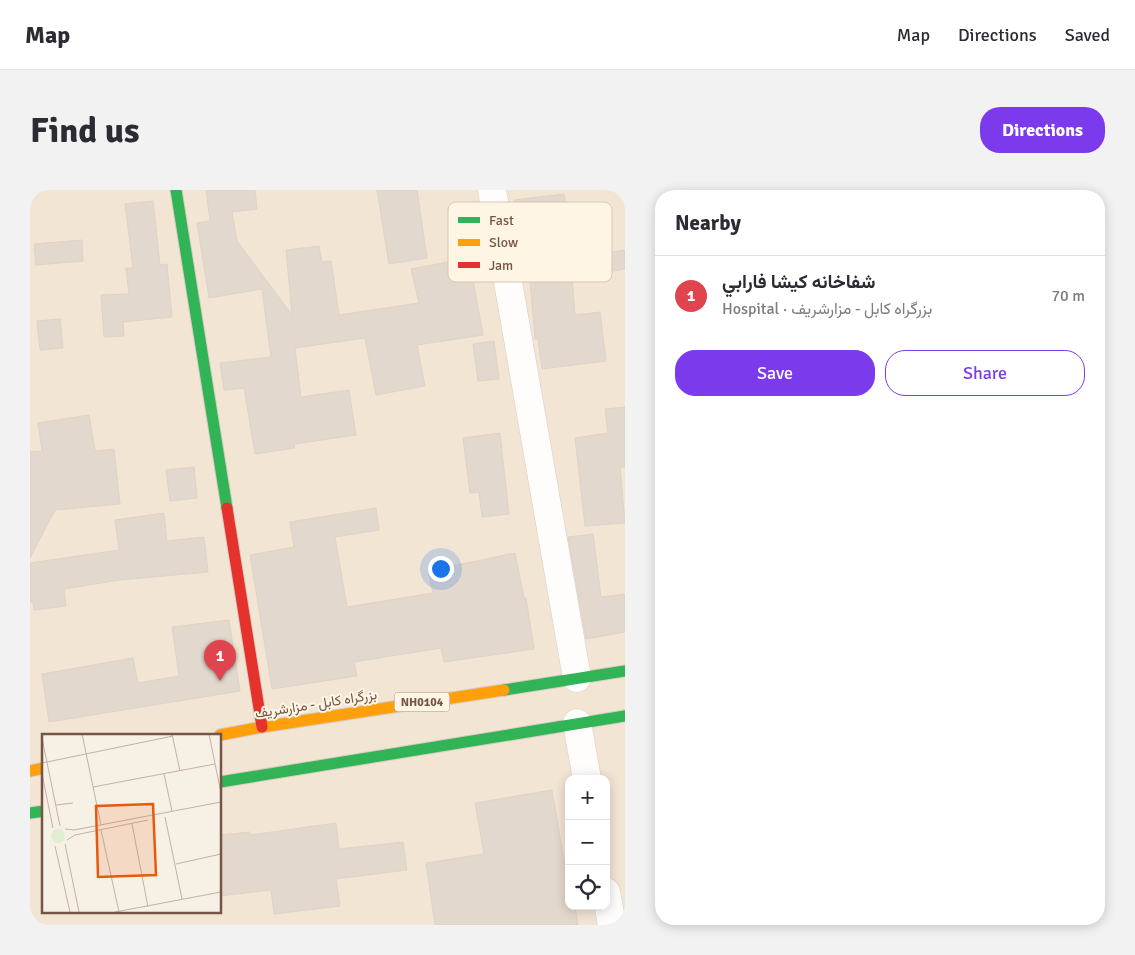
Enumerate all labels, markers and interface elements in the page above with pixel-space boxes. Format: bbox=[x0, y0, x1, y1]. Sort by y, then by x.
text: Map bbox=[25, 20, 70, 50]
text: Map bbox=[897, 24, 930, 46]
text: Directions bbox=[958, 24, 1037, 46]
text: Saved bbox=[1065, 24, 1110, 46]
button: Directions bbox=[980, 107, 1105, 153]
text: Find us bbox=[30, 109, 140, 152]
legend bbox=[448, 202, 612, 282]
text: Nearby bbox=[675, 210, 741, 236]
text: Fast bbox=[489, 212, 514, 229]
text: Slow bbox=[489, 234, 518, 251]
text: Jam bbox=[489, 257, 513, 274]
text: شفاخانه كيشا فارابي bbox=[722, 270, 876, 294]
text: 1 bbox=[687, 286, 695, 306]
text: 70 m bbox=[1051, 286, 1085, 306]
text: Hospital · بزرگراه کابل - مزارشریف bbox=[722, 299, 932, 319]
button: Save bbox=[675, 350, 875, 396]
button: Share bbox=[885, 350, 1085, 396]
your location bbox=[428, 556, 454, 582]
pin: 1 bbox=[204, 640, 236, 681]
street label: بزرگراه کابل - مزارشریف bbox=[254, 686, 378, 722]
road number: NH0104 bbox=[394, 692, 450, 712]
inset map bbox=[42, 734, 221, 912]
map controls bbox=[565, 775, 610, 910]
button: + bbox=[565, 775, 610, 820]
button: − bbox=[565, 820, 610, 865]
button: locate bbox=[565, 865, 610, 910]

